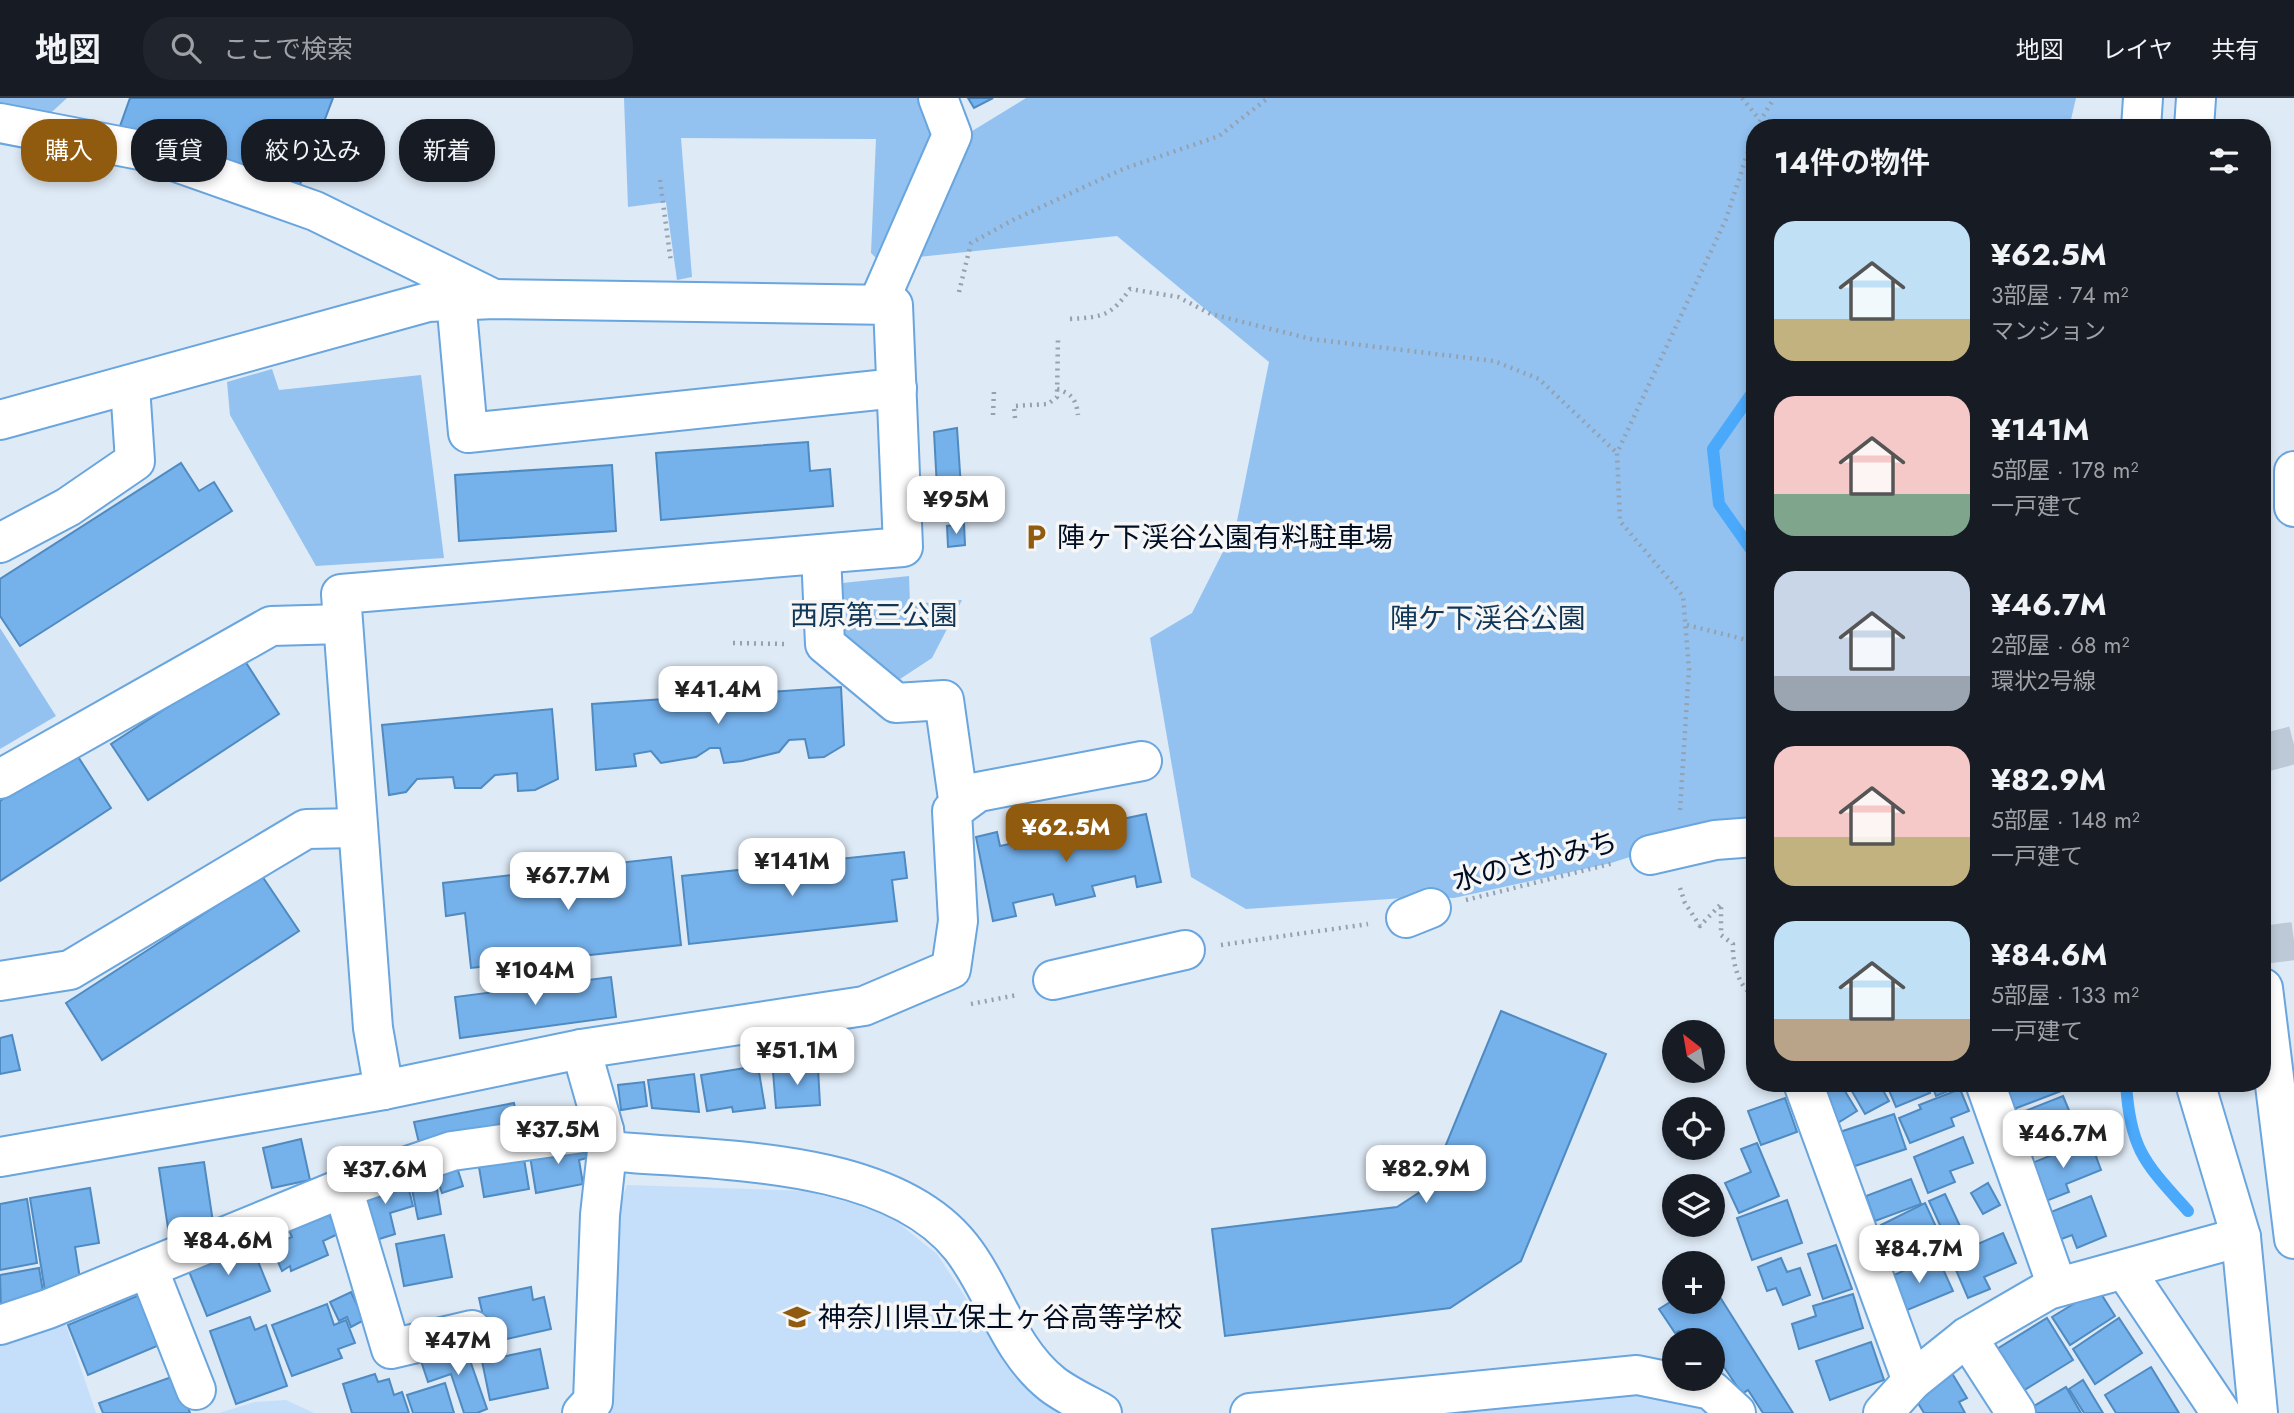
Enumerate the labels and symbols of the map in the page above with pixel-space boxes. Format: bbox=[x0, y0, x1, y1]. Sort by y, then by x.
pin: ¥95M bbox=[915, 476, 997, 536]
place label: 陣ヶ下渓谷公園有料駐車場 bbox=[1057, 517, 1393, 558]
parking icon: 陣ヶ下渓谷公園有料駐車場 bbox=[1021, 522, 1051, 552]
park label: 西原第三公園 bbox=[790, 595, 958, 636]
park label: 陣ケ下渓谷公園 bbox=[1390, 598, 1586, 639]
pin: ¥41.4M bbox=[661, 666, 775, 726]
pin: ¥62.5M bbox=[1009, 804, 1123, 864]
street label: 水のさかみち bbox=[1449, 821, 1621, 901]
pin: ¥141M bbox=[743, 838, 841, 898]
pin: ¥67.7M bbox=[511, 852, 625, 912]
pin: ¥104M bbox=[486, 948, 584, 1007]
north arrow bbox=[1662, 1020, 1726, 1083]
pin: ¥51.1M bbox=[740, 1028, 854, 1087]
pin: ¥37.5M bbox=[501, 1107, 615, 1166]
pin: ¥46.7M bbox=[2006, 1110, 2120, 1170]
pin: ¥37.6M bbox=[328, 1146, 442, 1206]
pin: ¥82.9M bbox=[1369, 1146, 1483, 1205]
pin: ¥84.6M bbox=[171, 1218, 285, 1277]
pin: ¥84.7M bbox=[1862, 1226, 1976, 1285]
place label: 神奈川県立保土ヶ谷高等学校 bbox=[818, 1297, 1182, 1338]
school or university icon: 神奈川県立保土ヶ谷高等学校 bbox=[782, 1302, 812, 1332]
pin: ¥47M bbox=[417, 1318, 499, 1377]

